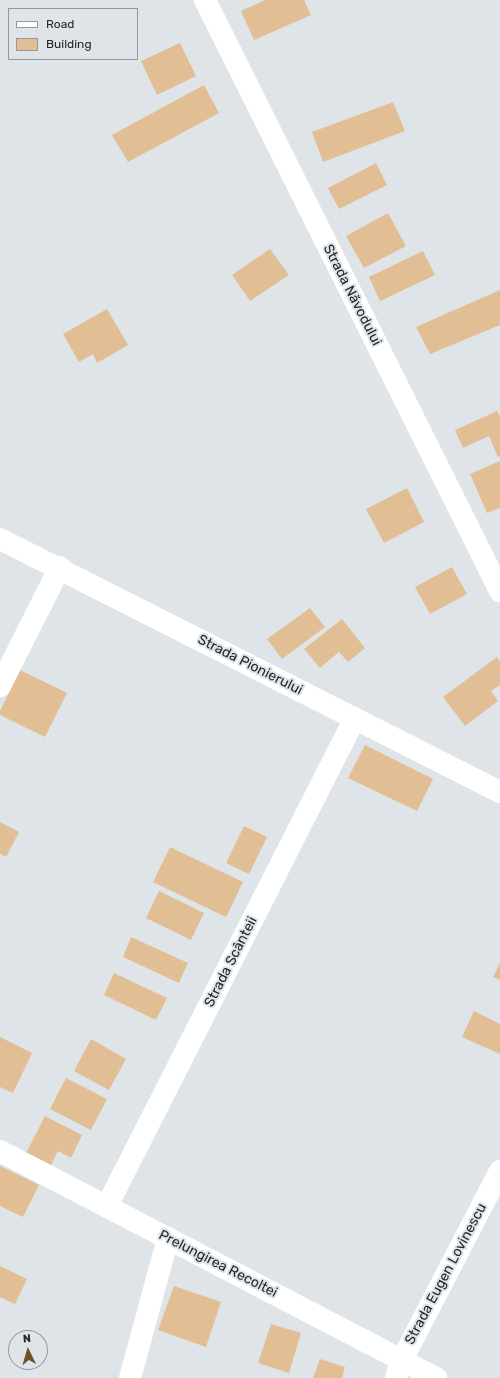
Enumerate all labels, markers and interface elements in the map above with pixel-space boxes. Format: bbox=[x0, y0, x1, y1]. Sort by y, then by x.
legend bbox=[8, 8, 138, 60]
text: Road bbox=[46, 17, 74, 31]
text: Building bbox=[46, 37, 92, 51]
street label: Strada Năvodului bbox=[319, 242, 385, 348]
street label: Strada Pionierului bbox=[195, 631, 305, 699]
street label: Strada Scânteii bbox=[201, 914, 261, 1010]
street label: Strada Eugen Lovinescu bbox=[402, 1200, 490, 1348]
street label: Prelungirea Recoltei bbox=[156, 1227, 280, 1301]
north arrow bbox=[8, 1330, 48, 1370]
text: N bbox=[22, 1332, 32, 1345]

